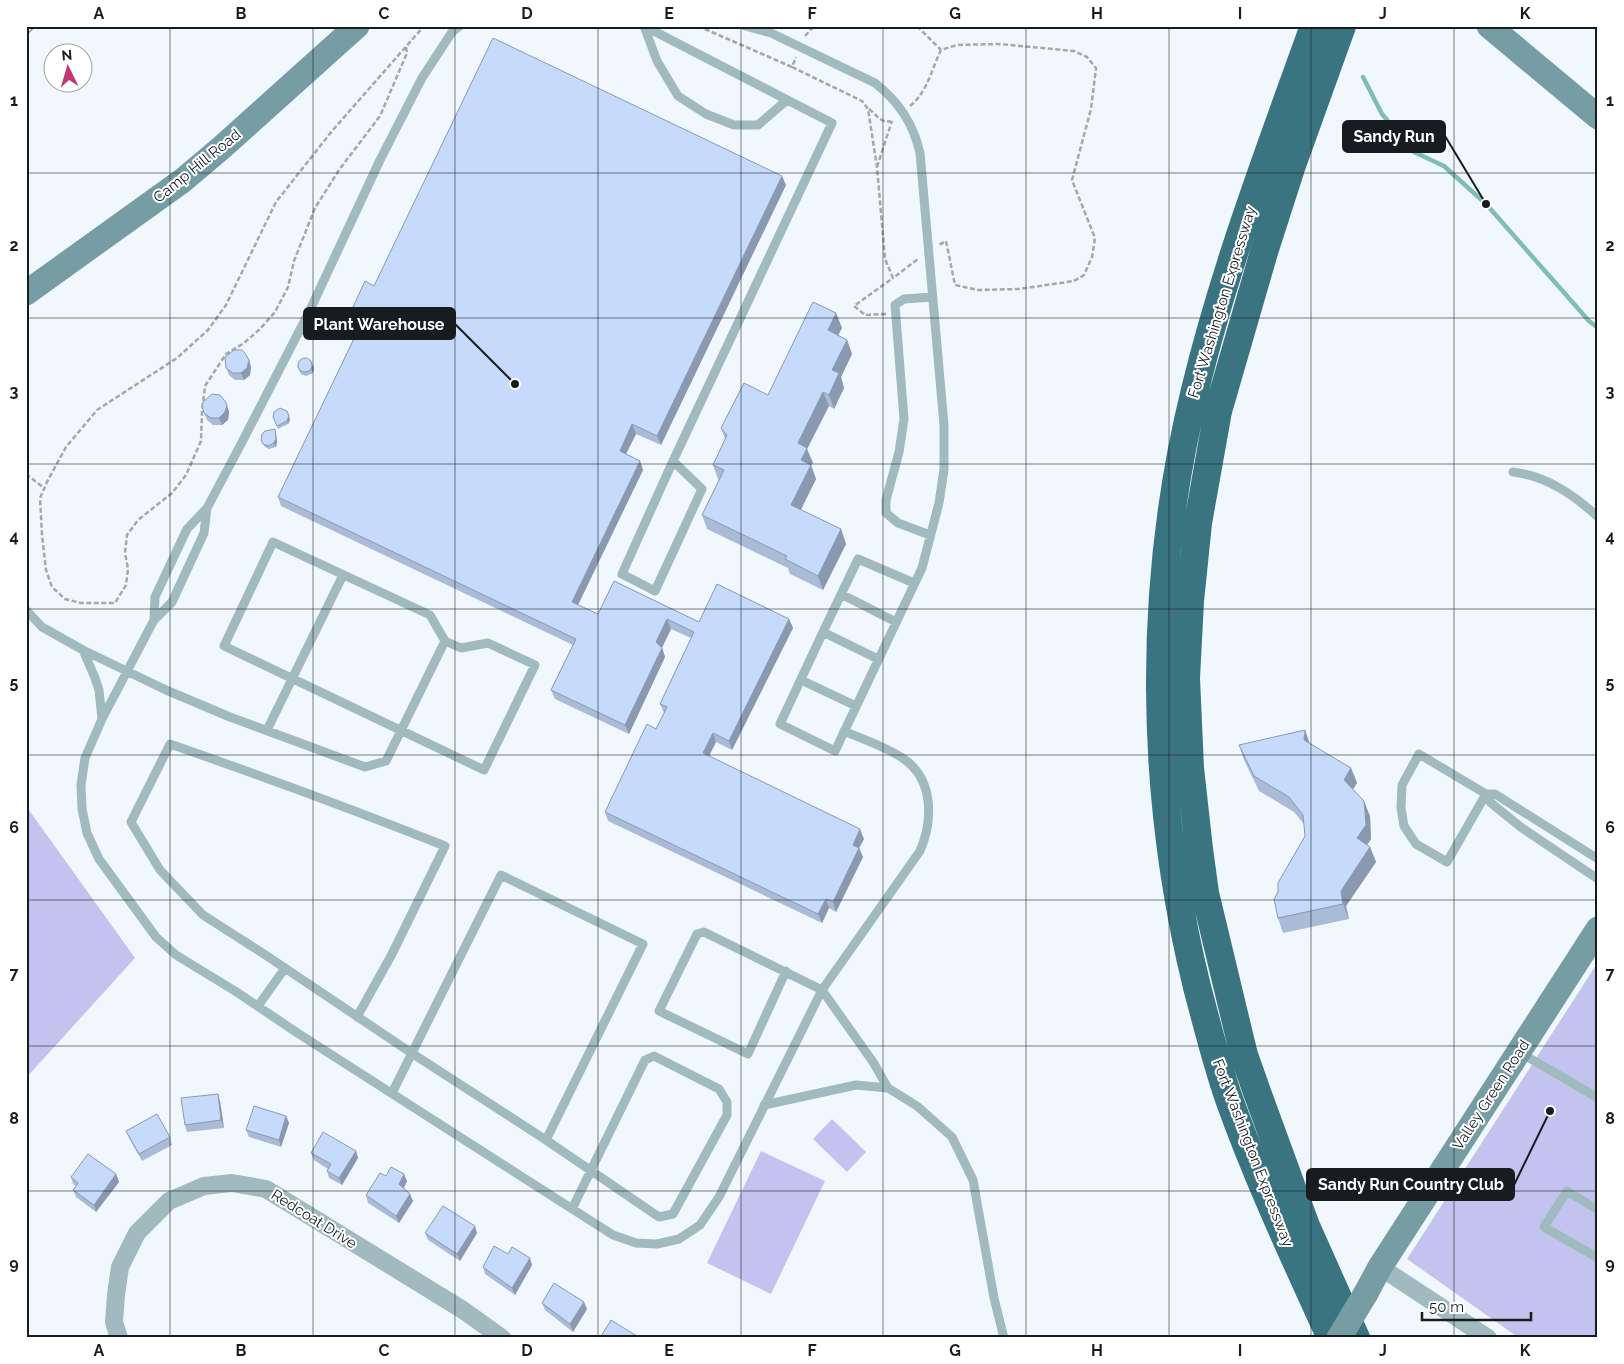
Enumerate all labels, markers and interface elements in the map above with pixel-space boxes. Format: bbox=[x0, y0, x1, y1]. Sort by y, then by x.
text: A bbox=[94, 4, 105, 23]
text: B bbox=[236, 4, 247, 23]
text: C bbox=[379, 4, 390, 23]
text: D bbox=[521, 4, 533, 23]
text: E bbox=[664, 4, 674, 23]
text: F bbox=[807, 4, 817, 23]
text: G bbox=[949, 4, 961, 23]
text: H bbox=[1091, 4, 1103, 23]
text: I bbox=[1238, 4, 1242, 23]
text: J bbox=[1379, 4, 1387, 23]
text: K bbox=[1520, 4, 1531, 23]
north arrow bbox=[42, 42, 92, 92]
text: N bbox=[61, 47, 73, 63]
text: 1 bbox=[10, 91, 18, 110]
text: 1 bbox=[1606, 91, 1614, 110]
callout: Sandy Run bbox=[1343, 121, 1445, 152]
street label: Camp Hill Road bbox=[150, 125, 244, 207]
text: Sandy Run bbox=[1353, 127, 1435, 146]
street label: Fort Washington Expressway bbox=[1184, 204, 1260, 400]
text: 2 bbox=[9, 236, 19, 255]
text: 2 bbox=[1605, 236, 1615, 255]
callout: Plant Warehouse bbox=[304, 308, 455, 339]
text: Plant Warehouse bbox=[314, 315, 445, 334]
text: 3 bbox=[10, 382, 19, 401]
text: 3 bbox=[1606, 382, 1615, 401]
text: 4 bbox=[9, 527, 19, 546]
text: 4 bbox=[1605, 527, 1615, 546]
text: 5 bbox=[10, 673, 19, 692]
text: 5 bbox=[1606, 673, 1615, 692]
text: 6 bbox=[9, 818, 19, 837]
text: 6 bbox=[1605, 818, 1615, 837]
text: 7 bbox=[10, 964, 19, 983]
text: 7 bbox=[1606, 964, 1615, 983]
street label: Valley Green Road bbox=[1449, 1037, 1533, 1153]
street label: Fort Washington Expressway bbox=[1209, 1057, 1297, 1249]
text: 8 bbox=[9, 1109, 19, 1128]
text: 8 bbox=[1605, 1109, 1615, 1128]
callout: Sandy Run Country Club bbox=[1307, 1169, 1514, 1200]
text: Sandy Run Country Club bbox=[1318, 1175, 1504, 1194]
street label: Redcoat Drive bbox=[268, 1186, 360, 1253]
text: 9 bbox=[9, 1254, 19, 1273]
text: 9 bbox=[1605, 1254, 1615, 1273]
scale bar bbox=[1422, 1289, 1530, 1321]
text: 50 m bbox=[1429, 1298, 1464, 1316]
text: A bbox=[94, 1341, 105, 1360]
text: B bbox=[236, 1341, 247, 1360]
text: C bbox=[379, 1341, 390, 1360]
text: D bbox=[521, 1341, 533, 1360]
text: E bbox=[664, 1341, 674, 1360]
text: F bbox=[807, 1341, 817, 1360]
text: G bbox=[949, 1341, 961, 1360]
text: H bbox=[1091, 1341, 1103, 1360]
text: I bbox=[1238, 1341, 1242, 1360]
text: J bbox=[1379, 1341, 1387, 1360]
text: K bbox=[1520, 1341, 1531, 1360]

